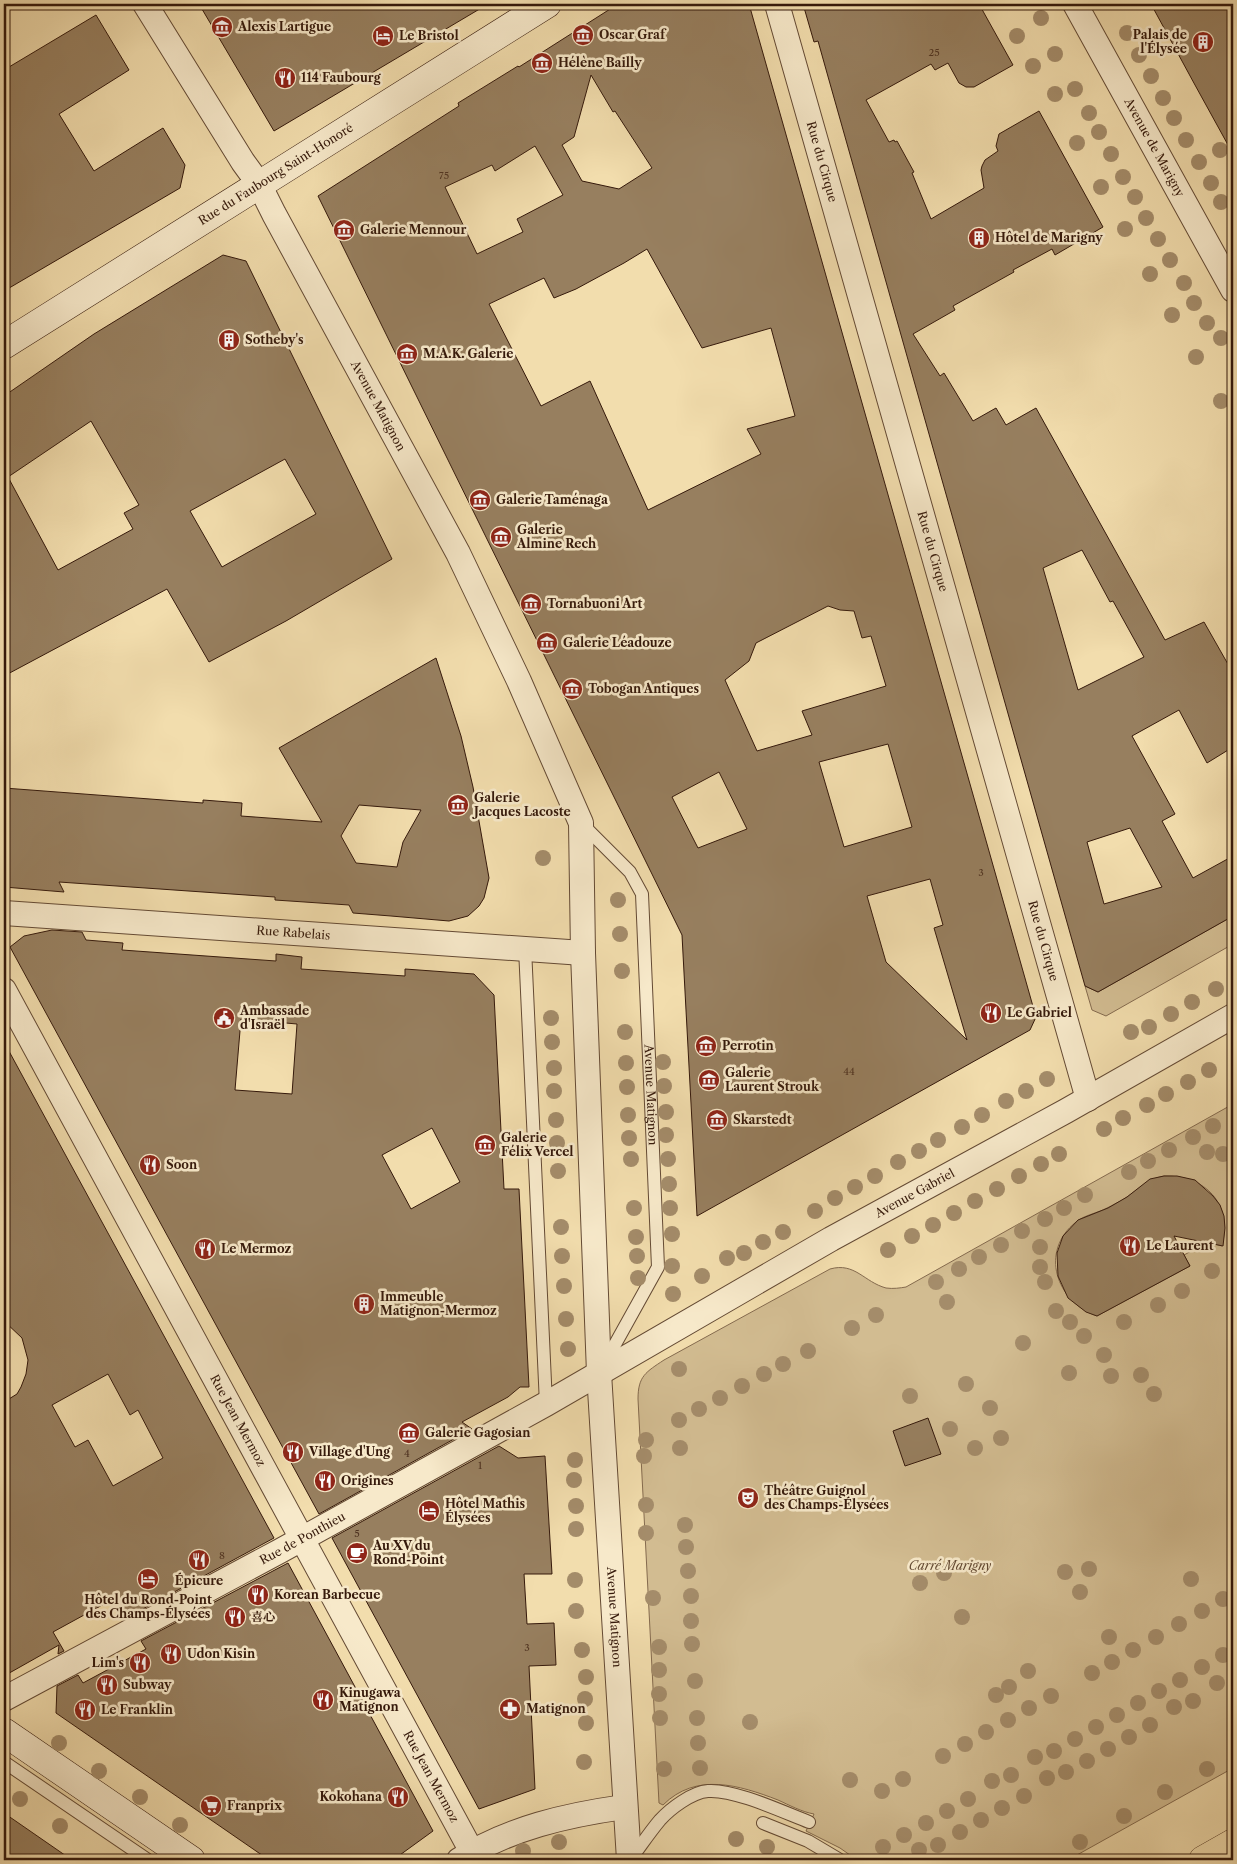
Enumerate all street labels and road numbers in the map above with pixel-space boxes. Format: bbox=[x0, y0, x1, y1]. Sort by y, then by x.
street label: Avenue de Marigny bbox=[1121, 94, 1188, 200]
street label: Rue du Faubourg Saint-Honoré bbox=[195, 120, 356, 228]
street label: Rue du Cirque bbox=[804, 120, 841, 204]
street label: Avenue Matignon bbox=[347, 357, 409, 454]
street label: Rue du Cirque bbox=[914, 509, 952, 594]
street label: Rue du Cirque bbox=[1025, 899, 1062, 983]
street label: Rue Rabelais bbox=[256, 922, 331, 943]
street label: Avenue Matignon bbox=[641, 1043, 661, 1146]
street label: Avenue Gabriel bbox=[872, 1165, 957, 1221]
street label: Rue Jean Mermoz bbox=[207, 1372, 269, 1469]
street label: Rue de Ponthieu bbox=[257, 1508, 348, 1568]
street label: Avenue Matignon bbox=[604, 1565, 625, 1668]
street label: Rue Jean Mermoz bbox=[400, 1728, 463, 1825]

